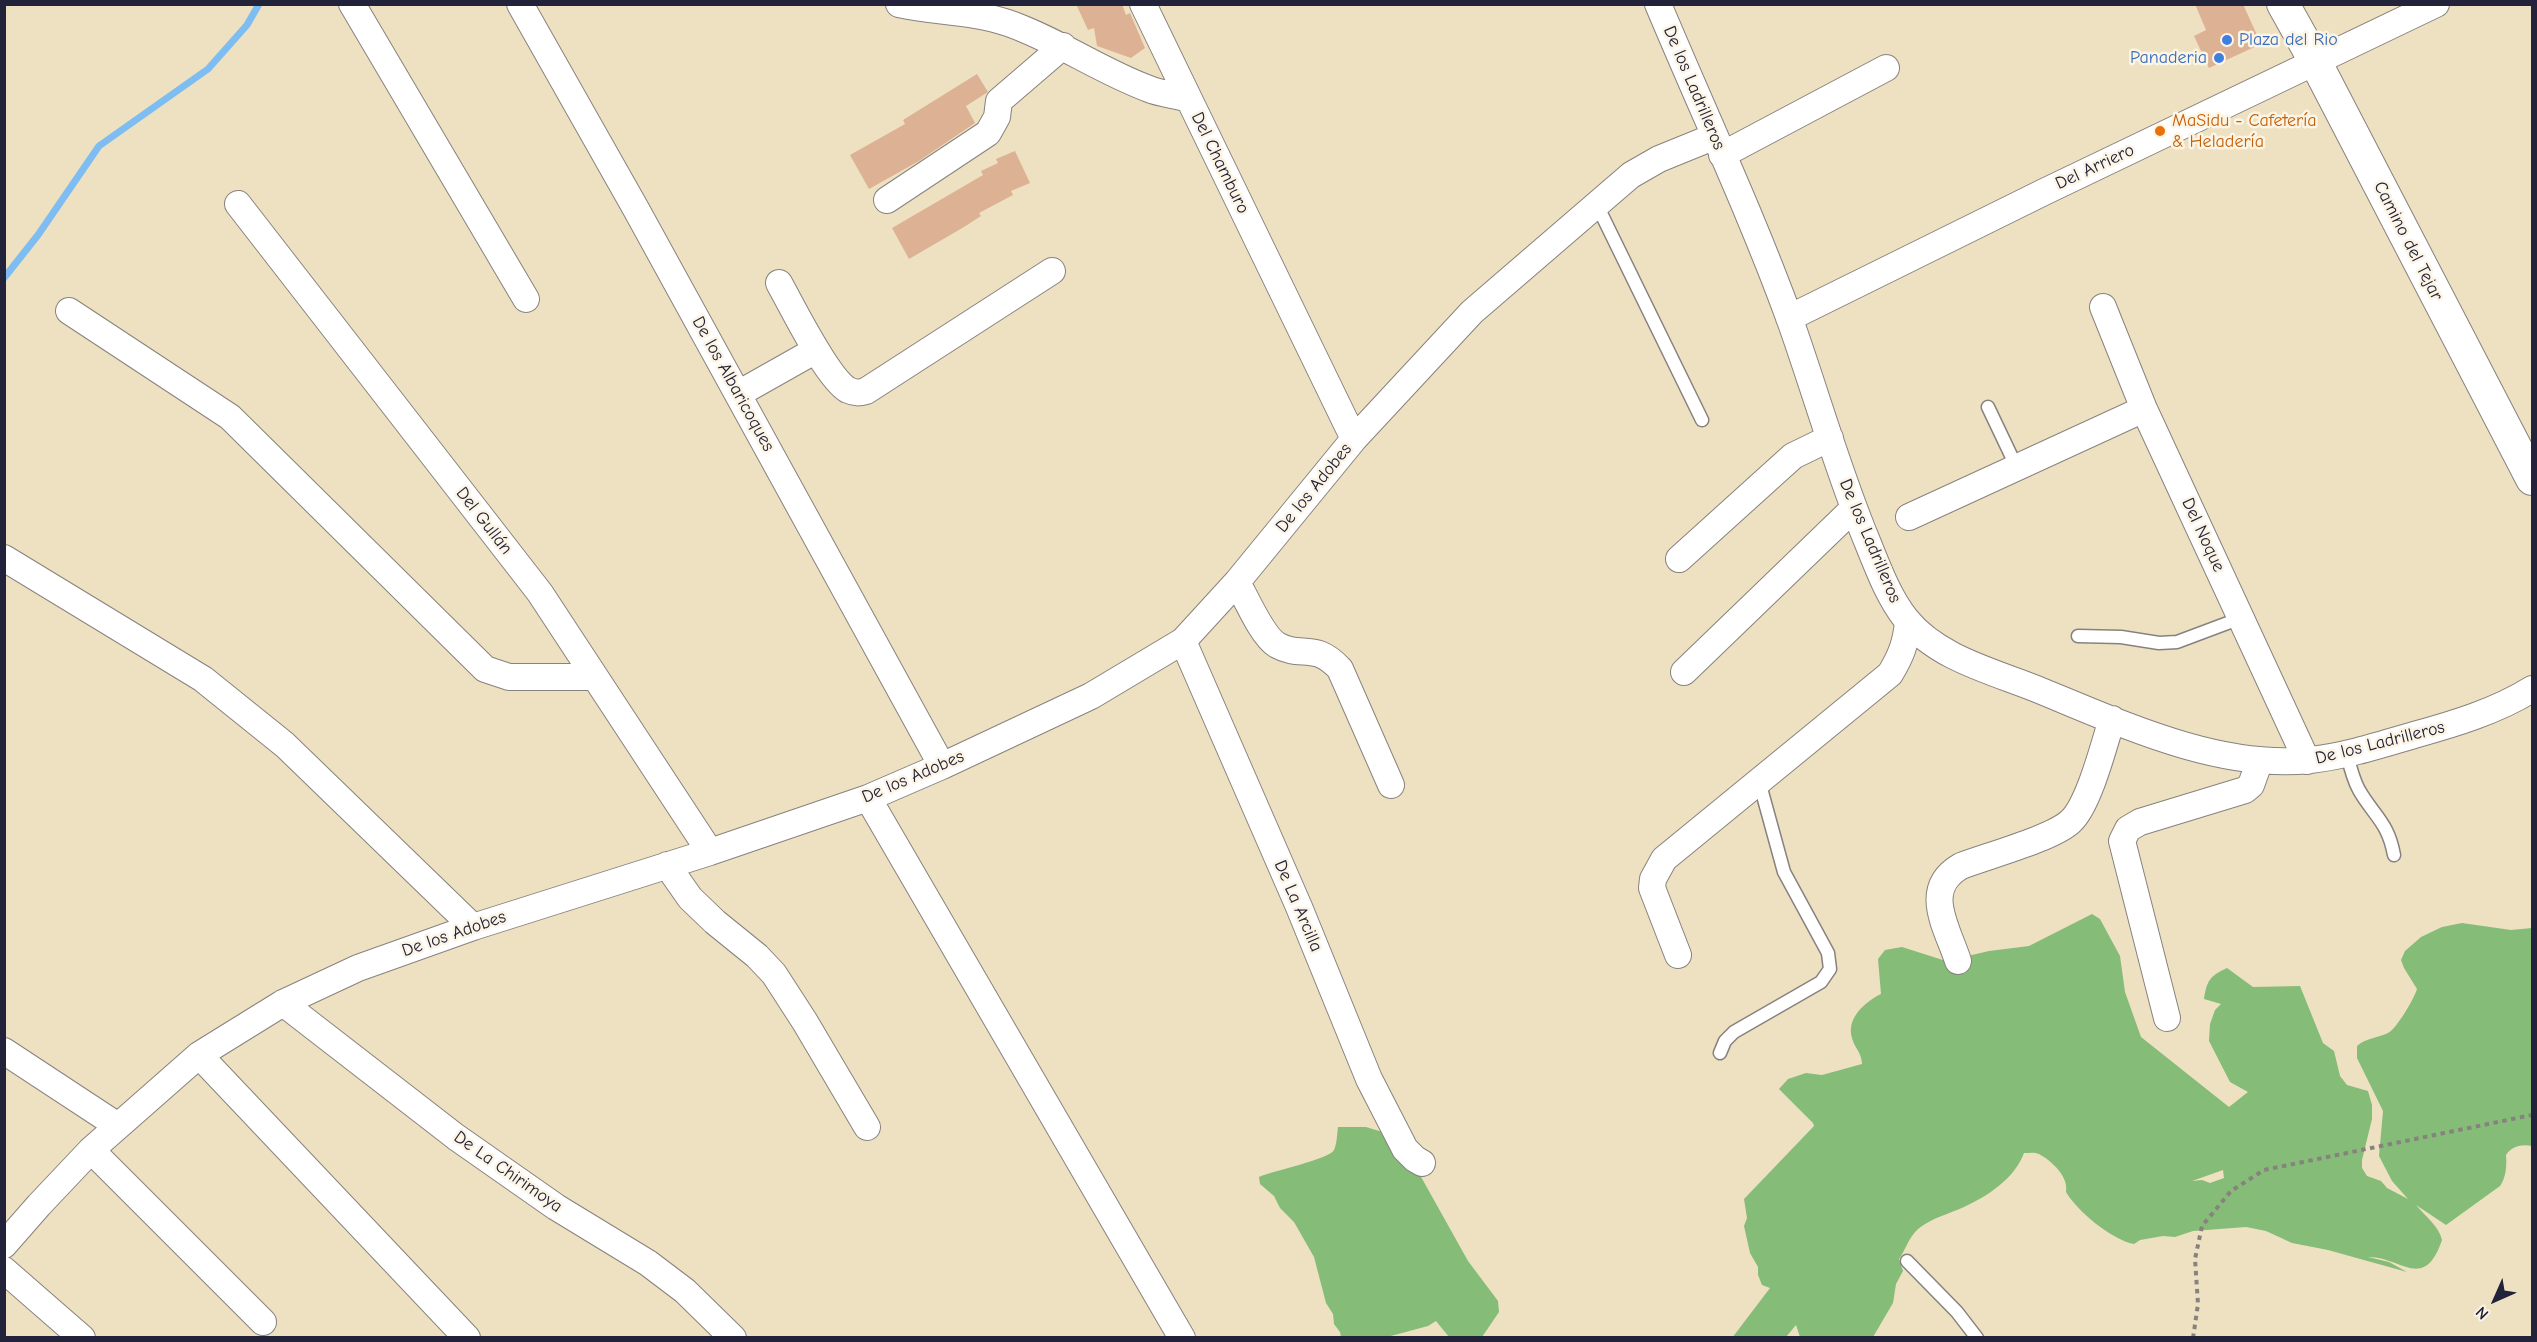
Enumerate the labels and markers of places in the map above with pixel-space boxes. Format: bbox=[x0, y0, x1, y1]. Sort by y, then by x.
place label: Plaza del Rio bbox=[2239, 29, 2338, 51]
marker: Plaza del Rio bbox=[2220, 33, 2234, 47]
place label: Panaderia bbox=[2130, 47, 2207, 69]
marker: Panaderia bbox=[2212, 51, 2226, 65]
place label: MaSidu - Cafetería & Heladería bbox=[2172, 110, 2317, 152]
marker: MaSidu - Cafetería & Heladería bbox=[2153, 124, 2167, 138]

